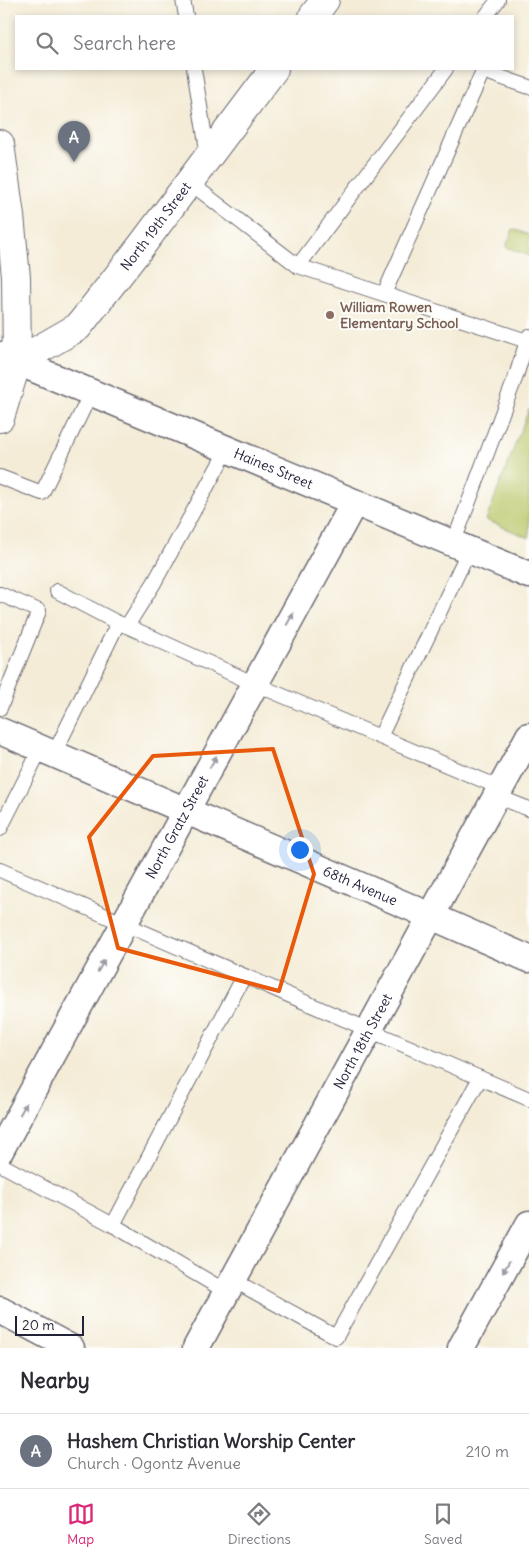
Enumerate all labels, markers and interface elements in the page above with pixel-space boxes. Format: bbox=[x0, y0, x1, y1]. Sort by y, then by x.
search box bbox=[15, 15, 514, 70]
icon: search bbox=[33, 29, 61, 57]
text: Search here bbox=[73, 31, 176, 55]
pin: A bbox=[58, 121, 90, 162]
street label: North 19th Street bbox=[116, 178, 195, 274]
place label: William Rowen Elementary School bbox=[340, 298, 458, 332]
marker: William Rowen Elementary School bbox=[324, 309, 336, 321]
street label: Haines Street bbox=[231, 444, 316, 493]
one-way arrow bbox=[286, 613, 295, 626]
one-way arrow bbox=[209, 755, 217, 769]
street label: North Gratz Street bbox=[141, 772, 213, 882]
your location bbox=[287, 837, 313, 863]
street label: 68th Avenue bbox=[320, 862, 400, 910]
one-way arrow bbox=[97, 959, 105, 973]
street label: North 18th Street bbox=[329, 990, 396, 1092]
one-way arrow bbox=[19, 1102, 28, 1115]
one-way arrow bbox=[501, 1260, 510, 1274]
scale bar bbox=[15, 1313, 84, 1336]
text: 20 m bbox=[22, 1316, 55, 1334]
text: Nearby bbox=[20, 1367, 90, 1394]
text: Hashem Christian Worship Center bbox=[67, 1429, 355, 1453]
text: A bbox=[31, 1441, 41, 1461]
text: 210 m bbox=[466, 1441, 509, 1461]
text: Church · Ogontz Avenue bbox=[67, 1453, 241, 1473]
tab: Map bbox=[67, 1500, 95, 1548]
tab: Directions bbox=[228, 1500, 291, 1548]
tab: Saved bbox=[424, 1500, 462, 1548]

